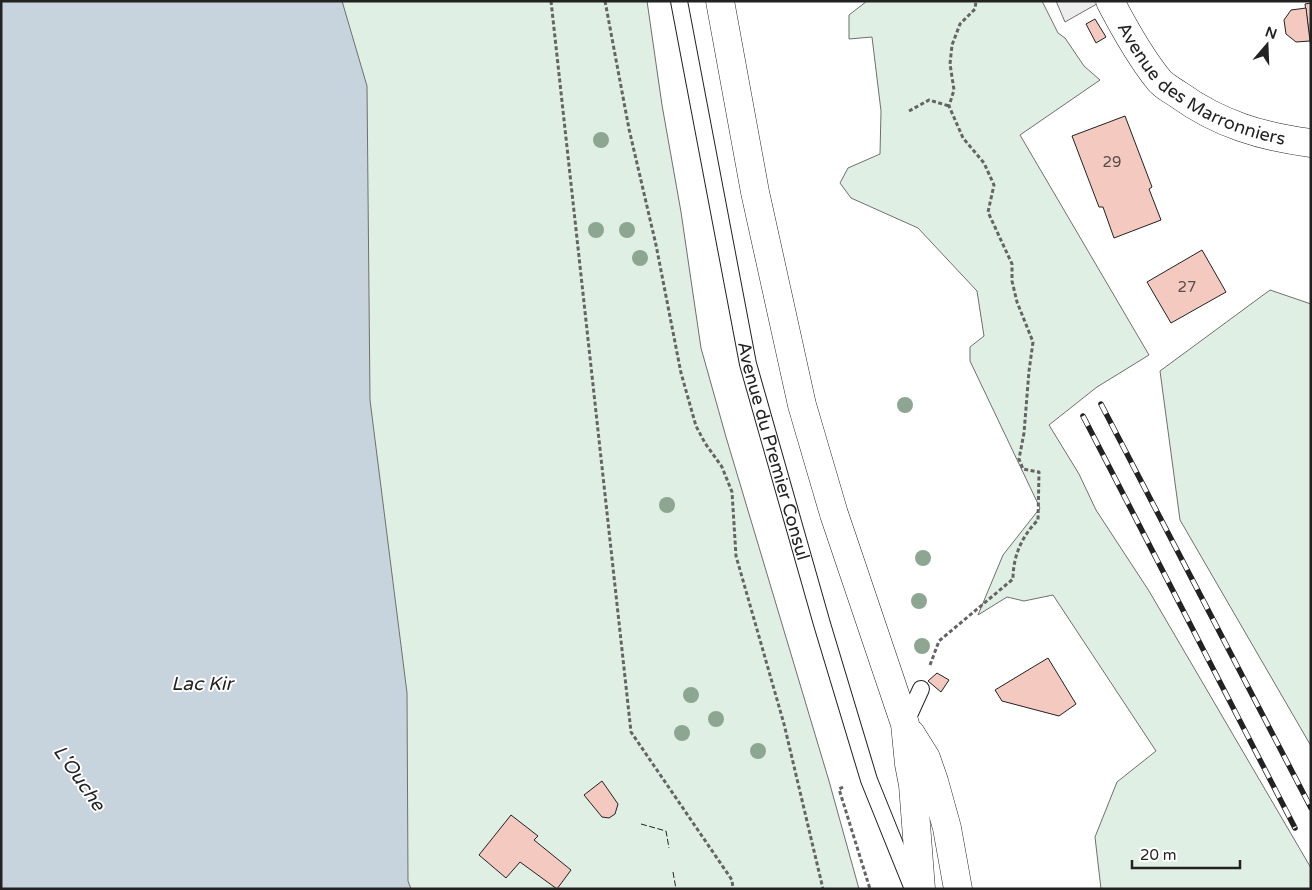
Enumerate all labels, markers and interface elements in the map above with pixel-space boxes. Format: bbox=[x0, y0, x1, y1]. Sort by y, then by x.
street label: Avenue des Marronniers bbox=[1113, 18, 1287, 150]
north arrow bbox=[1242, 20, 1292, 70]
text: N bbox=[1263, 23, 1279, 43]
house number: 29 bbox=[1103, 153, 1121, 171]
house number: 27 bbox=[1178, 278, 1196, 296]
street label: Avenue du Premier Consul bbox=[733, 340, 814, 563]
water label: Lac Kir bbox=[171, 673, 235, 695]
water label: L'Ouche bbox=[49, 741, 110, 816]
scale bar bbox=[1132, 838, 1240, 870]
text: 20 m bbox=[1140, 846, 1177, 864]

